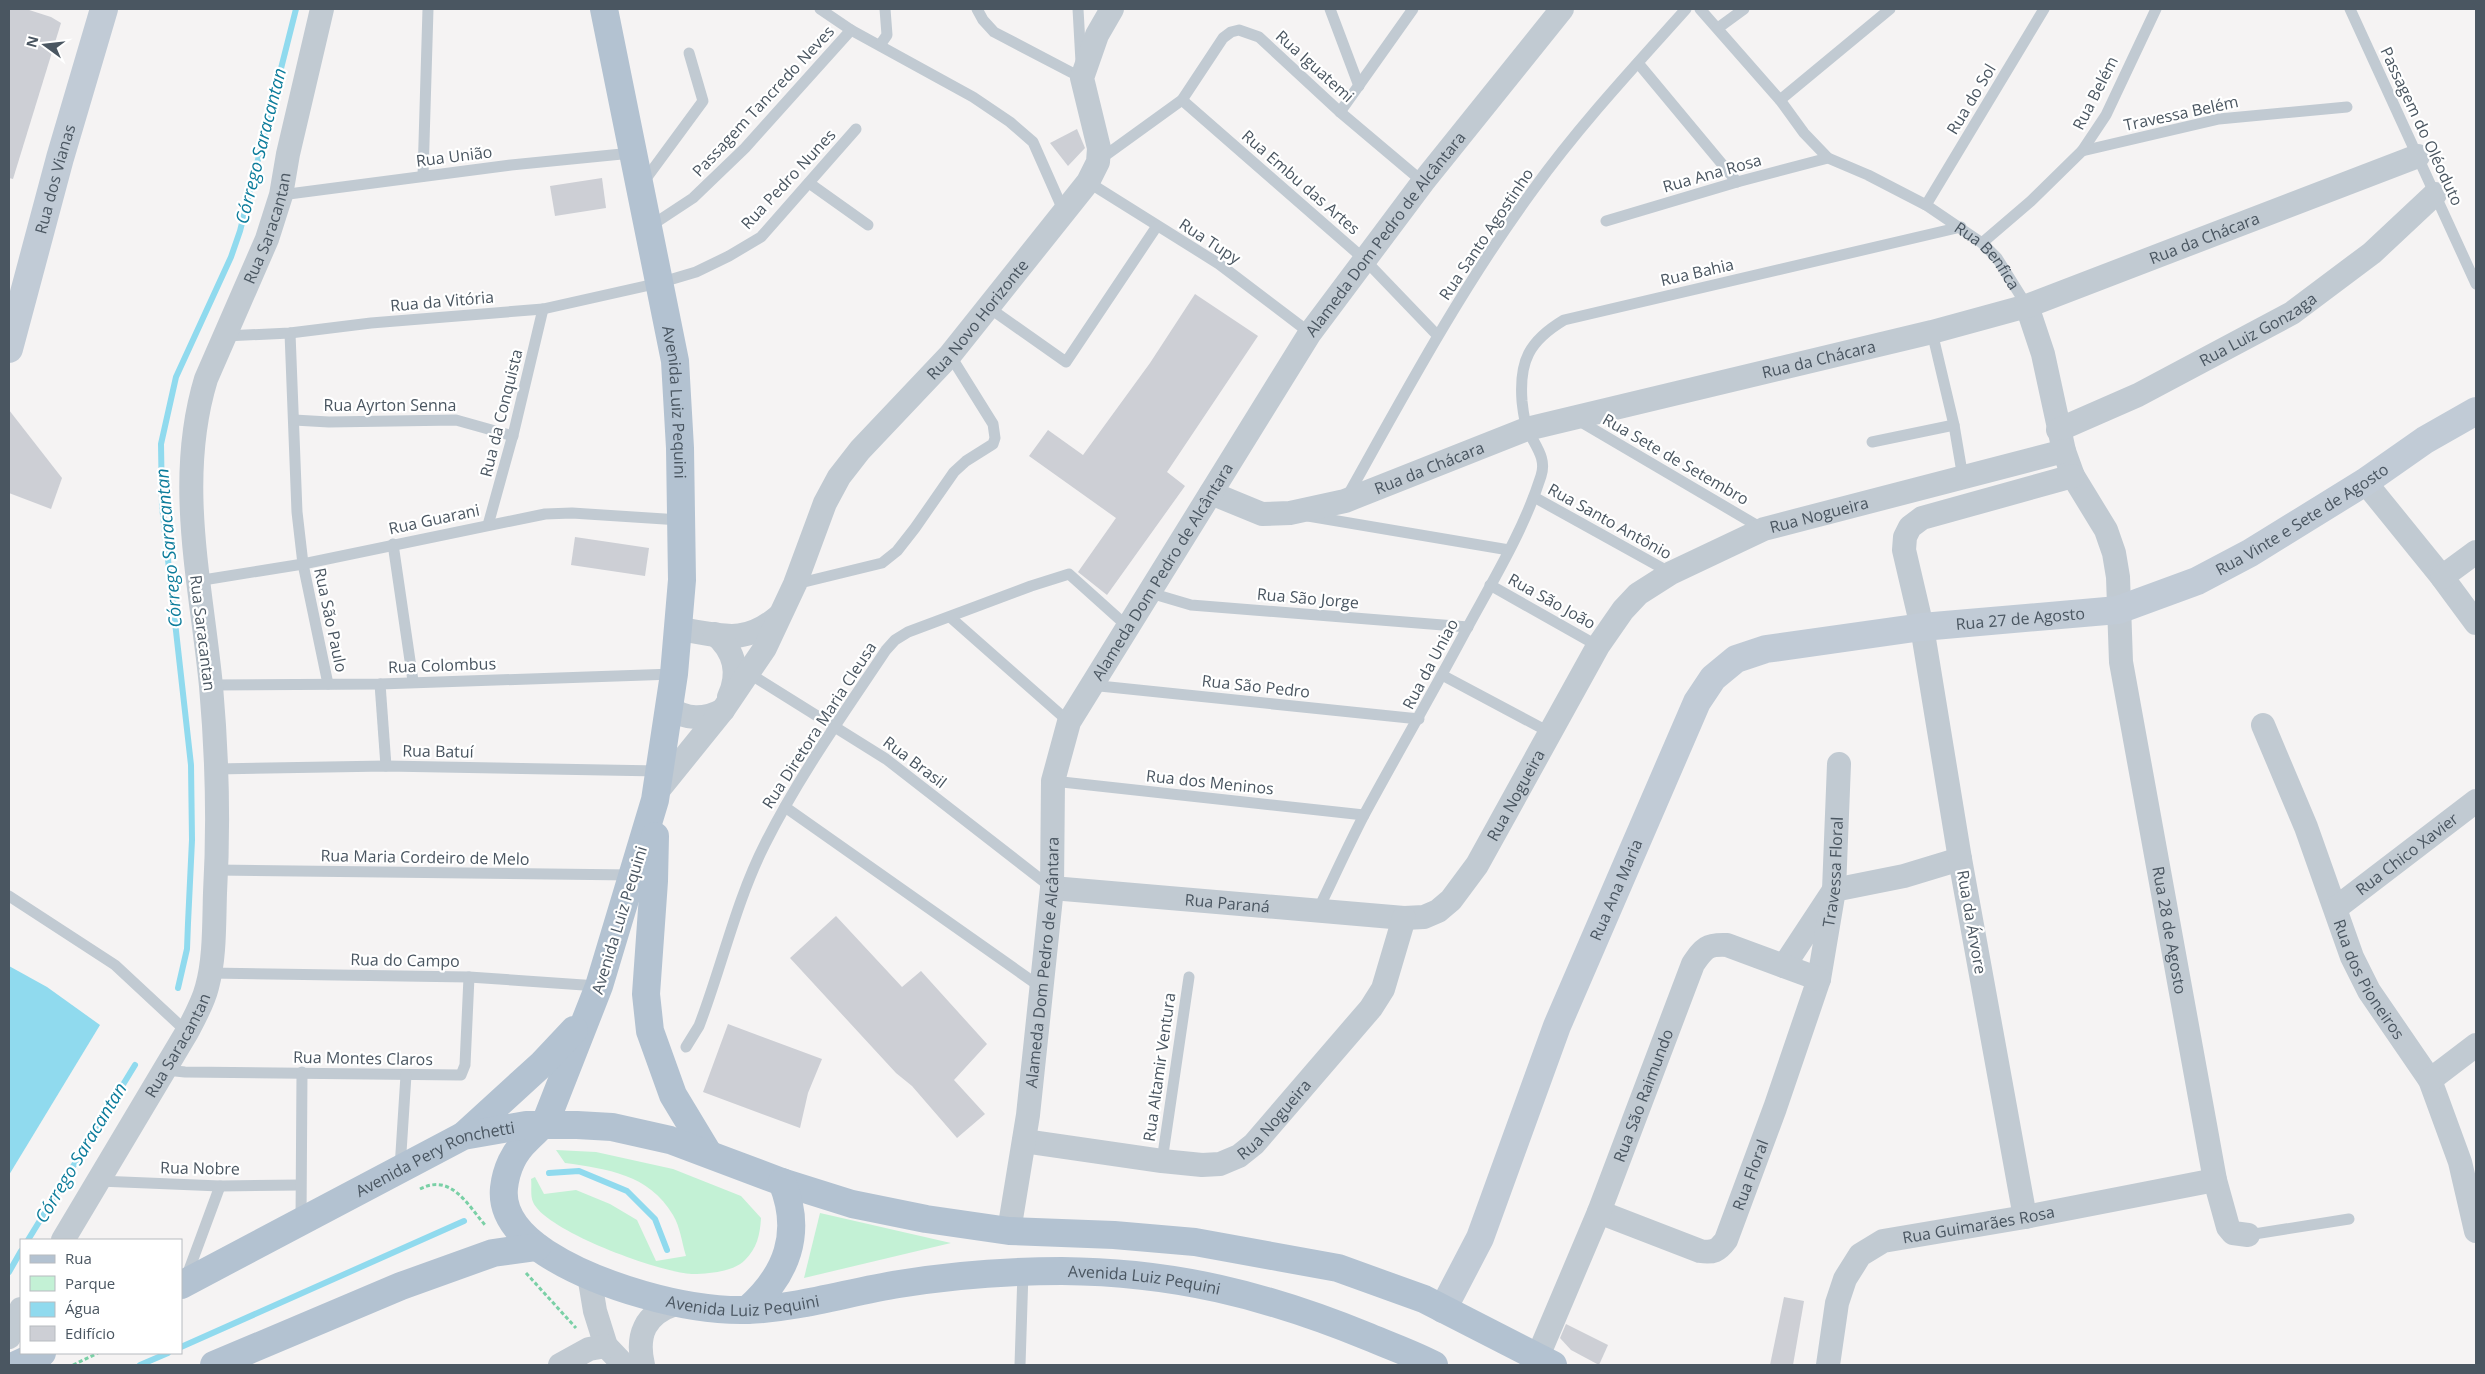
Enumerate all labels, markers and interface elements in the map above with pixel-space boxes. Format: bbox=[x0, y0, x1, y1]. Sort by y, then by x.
north arrow bbox=[20, 20, 70, 70]
street label: Passagem Tancredo Neves bbox=[687, 21, 839, 181]
street label: Rua Iguatemi bbox=[1271, 25, 1359, 107]
text: N bbox=[21, 34, 43, 49]
street label: Passagem do Oléoduto bbox=[2375, 43, 2469, 209]
street label: Rua Belém bbox=[2067, 52, 2123, 134]
street label: Rua do Sol bbox=[1941, 60, 2001, 138]
water label: Córrego Saracantan bbox=[229, 65, 291, 226]
street label: Travessa Belém bbox=[2122, 90, 2240, 136]
street label: Rua dos Vianas bbox=[29, 122, 80, 236]
street label: Rua Pedro Nunes bbox=[736, 124, 840, 234]
street label: Rua Embu das Artes bbox=[1237, 125, 1365, 239]
street label: Alameda Dom Pedro de Alcântara bbox=[1300, 127, 1470, 341]
street label: Rua União bbox=[415, 140, 493, 172]
street label: Rua Ana Rosa bbox=[1660, 148, 1764, 198]
street label: Rua Santo Agostinho bbox=[1434, 164, 1538, 304]
street label: Rua Saracantan bbox=[238, 171, 296, 287]
street label: Rua da Chácara bbox=[2146, 207, 2263, 269]
street label: Rua Tupy bbox=[1175, 213, 1246, 270]
street label: Rua Benfica bbox=[1950, 216, 2025, 294]
street label: Rua Bahia bbox=[1658, 253, 1736, 291]
street label: Rua Novo Horizonte bbox=[921, 255, 1033, 384]
street label: Rua da Vitória bbox=[389, 286, 495, 316]
street label: Rua Luiz Gonzaga bbox=[2195, 287, 2321, 371]
street label: Avenida Luiz Pequini bbox=[657, 324, 691, 479]
street label: Rua da Chácara bbox=[1759, 335, 1878, 383]
street label: Rua da Conquista bbox=[474, 347, 528, 479]
street label: Rua Ayrton Senna bbox=[324, 394, 456, 416]
street label: Rua Sete de Setembro bbox=[1599, 408, 1753, 510]
street label: Rua da Chácara bbox=[1371, 436, 1487, 499]
street label: Rua Vinte e Sete de Agosto bbox=[2211, 458, 2393, 580]
street label: Alameda Dom Pedro de Alcântara bbox=[1086, 459, 1238, 684]
water label: Córrego Saracantan bbox=[149, 467, 187, 629]
street label: Rua Santo Antônio bbox=[1544, 478, 1676, 564]
street label: Rua Nogueira bbox=[1767, 491, 1871, 538]
street label: Rua Guarani bbox=[387, 499, 481, 539]
street label: Rua São Paulo bbox=[309, 566, 353, 674]
street label: Rua São João bbox=[1504, 568, 1600, 634]
street label: Rua Saracantan bbox=[185, 574, 221, 692]
street label: Rua São Jorge bbox=[1256, 583, 1360, 613]
street label: Rua 27 de Agosto bbox=[1955, 602, 2086, 635]
street label: Rua da Uniao bbox=[1397, 615, 1463, 713]
street label: Rua Diretora Maria Cleusa bbox=[757, 637, 881, 813]
street label: Rua Colombus bbox=[388, 652, 496, 678]
street label: Rua São Pedro bbox=[1201, 669, 1311, 703]
street label: Rua Brasil bbox=[879, 731, 951, 793]
street label: Rua Batuí bbox=[402, 739, 475, 763]
street label: Rua Nogueira bbox=[1481, 745, 1550, 845]
street label: Rua dos Meninos bbox=[1145, 764, 1275, 800]
street label: Rua Chico Xavier bbox=[2351, 807, 2463, 900]
street label: Travessa Floral bbox=[1817, 816, 1848, 929]
street label: Rua Ana Maria bbox=[1584, 836, 1647, 944]
street label: Alameda Dom Pedro de Alcântara bbox=[1020, 837, 1063, 1089]
street label: Avenida Luiz Pequini bbox=[586, 843, 652, 997]
street label: Rua Maria Cordeiro de Melo bbox=[320, 844, 530, 870]
street label: Rua 28 de Agosto bbox=[2147, 864, 2192, 996]
street label: Rua da Árvore bbox=[1952, 868, 1992, 976]
street label: Rua Paraná bbox=[1184, 888, 1271, 918]
street label: Rua dos Pioneiros bbox=[2328, 916, 2410, 1044]
street label: Rua do Campo bbox=[350, 948, 460, 972]
street label: Rua Saracantan bbox=[139, 990, 215, 1102]
street label: Rua Altamir Ventura bbox=[1138, 991, 1180, 1143]
street label: Rua São Raimundo bbox=[1608, 1026, 1678, 1165]
street label: Rua Montes Claros bbox=[293, 1046, 433, 1070]
street label: Rua Nogueira bbox=[1232, 1075, 1316, 1165]
water label: Córrego Saracantan bbox=[29, 1078, 132, 1227]
street label: Avenida Pery Ronchetti bbox=[352, 1116, 516, 1202]
street label: Rua Floral bbox=[1727, 1136, 1773, 1214]
street label: Rua Nobre bbox=[160, 1156, 240, 1180]
street label: Rua Guimarães Rosa bbox=[1901, 1200, 2056, 1249]
legend bbox=[20, 1239, 182, 1354]
text: Rua bbox=[65, 1248, 92, 1268]
street label: Avenida Luiz Pequini bbox=[1068, 1260, 1223, 1300]
text: Parque bbox=[65, 1273, 115, 1293]
street label: Avenida Luiz Pequini bbox=[664, 1289, 821, 1321]
text: Água bbox=[65, 1298, 100, 1318]
text: Edifício bbox=[65, 1323, 115, 1343]

